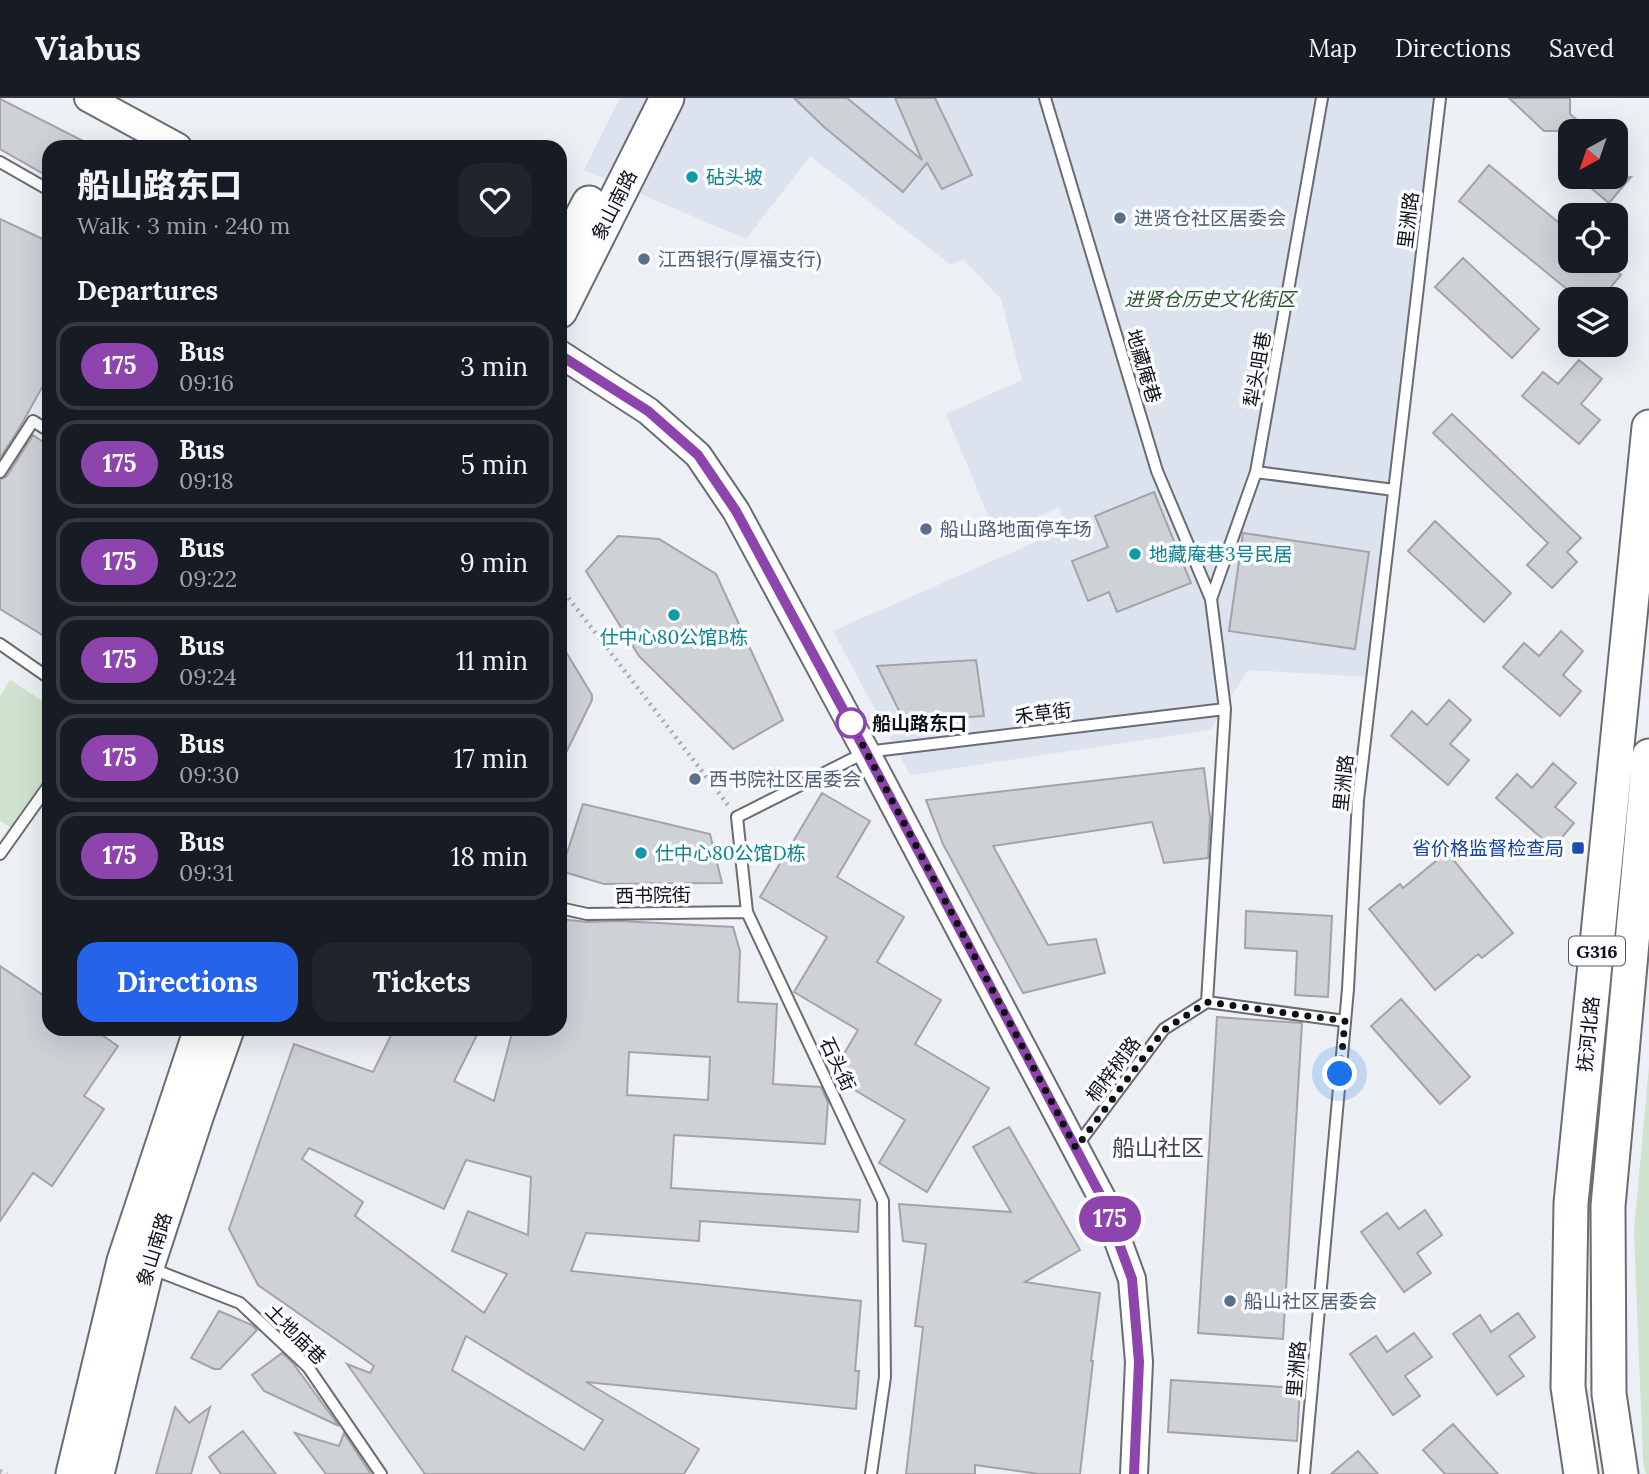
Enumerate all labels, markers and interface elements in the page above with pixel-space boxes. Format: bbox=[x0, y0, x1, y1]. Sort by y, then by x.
text: Viabus bbox=[35, 27, 141, 69]
text: Map bbox=[1308, 33, 1357, 64]
text: Directions bbox=[1395, 33, 1511, 64]
text: Saved bbox=[1549, 33, 1614, 64]
north arrow bbox=[1558, 119, 1628, 189]
map controls bbox=[1558, 119, 1628, 357]
button: heart bbox=[458, 163, 532, 237]
text: 船山路东口 bbox=[77, 164, 242, 206]
place label: 砧头坡 bbox=[706, 165, 763, 189]
street label: 象山南路 bbox=[586, 166, 642, 244]
marker: 砧头坡 bbox=[684, 169, 700, 185]
street label: 里洲路 bbox=[1393, 190, 1423, 250]
button: locate bbox=[1558, 203, 1628, 273]
place label: 进贤仓社区居委会 bbox=[1134, 206, 1286, 230]
marker: 进贤仓社区居委会 bbox=[1112, 210, 1128, 226]
text: Walk · 3 min · 240 m bbox=[77, 211, 290, 240]
place label: 江西银行(厚福支行) bbox=[658, 247, 822, 272]
marker: 江西银行(厚福支行) bbox=[636, 251, 652, 267]
text: Departures bbox=[77, 274, 218, 307]
park label: 进贤仓历史文化街区 bbox=[1124, 287, 1298, 311]
button: layers bbox=[1558, 287, 1628, 357]
street label: 地藏庵巷 bbox=[1121, 326, 1167, 406]
street label: 犁头咀巷 bbox=[1239, 329, 1275, 409]
text: Bus bbox=[179, 335, 225, 368]
text: 175 bbox=[103, 350, 136, 381]
text: 3 min bbox=[460, 350, 528, 383]
text: 09:16 bbox=[179, 368, 234, 397]
text: Bus bbox=[179, 433, 225, 466]
text: 175 bbox=[103, 448, 136, 479]
text: 5 min bbox=[461, 448, 528, 481]
text: 09:18 bbox=[179, 466, 234, 495]
place label: 船山路地面停车场 bbox=[940, 517, 1092, 541]
marker: 船山路地面停车场 bbox=[918, 521, 934, 537]
text: Bus bbox=[179, 531, 225, 564]
place label: 地藏庵巷3号民居 bbox=[1149, 542, 1293, 566]
text: 175 bbox=[103, 546, 136, 577]
text: 9 min bbox=[460, 546, 528, 579]
marker: 地藏庵巷3号民居 bbox=[1127, 546, 1143, 562]
text: 09:22 bbox=[179, 564, 237, 593]
marker: 仕中心80公馆B栋 bbox=[666, 607, 682, 623]
place label: 仕中心80公馆B栋 bbox=[600, 625, 748, 649]
text: Bus bbox=[179, 629, 225, 662]
text: 175 bbox=[103, 644, 136, 675]
text: 11 min bbox=[456, 644, 528, 677]
text: 09:24 bbox=[179, 662, 237, 691]
street label: 禾草街 bbox=[1013, 698, 1073, 728]
marker: 船山路东口 bbox=[836, 708, 866, 738]
place label: 船山路东口 bbox=[872, 711, 967, 735]
text: Bus bbox=[179, 727, 225, 760]
text: 175 bbox=[103, 742, 136, 773]
text: 17 min bbox=[453, 742, 528, 775]
street label: 里洲路 bbox=[1328, 753, 1358, 813]
text: 09:30 bbox=[179, 760, 239, 789]
place label: 西书院社区居委会 bbox=[709, 767, 861, 791]
marker: 西书院社区居委会 bbox=[687, 771, 703, 787]
text: Bus bbox=[179, 825, 225, 858]
place label: 省价格监督检查局 bbox=[1412, 836, 1564, 860]
text: 175 bbox=[103, 840, 136, 871]
text: 18 min bbox=[451, 840, 528, 873]
marker: 省价格监督检查局 bbox=[1570, 840, 1586, 856]
place label: 仕中心80公馆D栋 bbox=[655, 841, 806, 865]
marker: 仕中心80公馆D栋 bbox=[633, 845, 649, 861]
text: 09:31 bbox=[179, 858, 234, 887]
street label: 西书院街 bbox=[615, 882, 691, 908]
road number: G316 bbox=[1569, 936, 1625, 966]
button: Directions bbox=[77, 942, 298, 1022]
button: Tickets bbox=[312, 942, 532, 1022]
street label: 抚河北路 bbox=[1572, 995, 1604, 1073]
street label: 桐梓树路 bbox=[1081, 1031, 1145, 1107]
street label: 石头街 bbox=[815, 1033, 861, 1095]
your location bbox=[1322, 1056, 1357, 1091]
district label: 船山社区 bbox=[1112, 1133, 1204, 1162]
line badge: 175 bbox=[1070, 1196, 1150, 1242]
text: 175 bbox=[1093, 1203, 1127, 1234]
street label: 象山南路 bbox=[131, 1209, 177, 1289]
place label: 船山社区居委会 bbox=[1244, 1289, 1377, 1313]
marker: 船山社区居委会 bbox=[1222, 1293, 1238, 1309]
street label: 土地庙巷 bbox=[261, 1299, 331, 1369]
street label: 里洲路 bbox=[1282, 1340, 1310, 1398]

